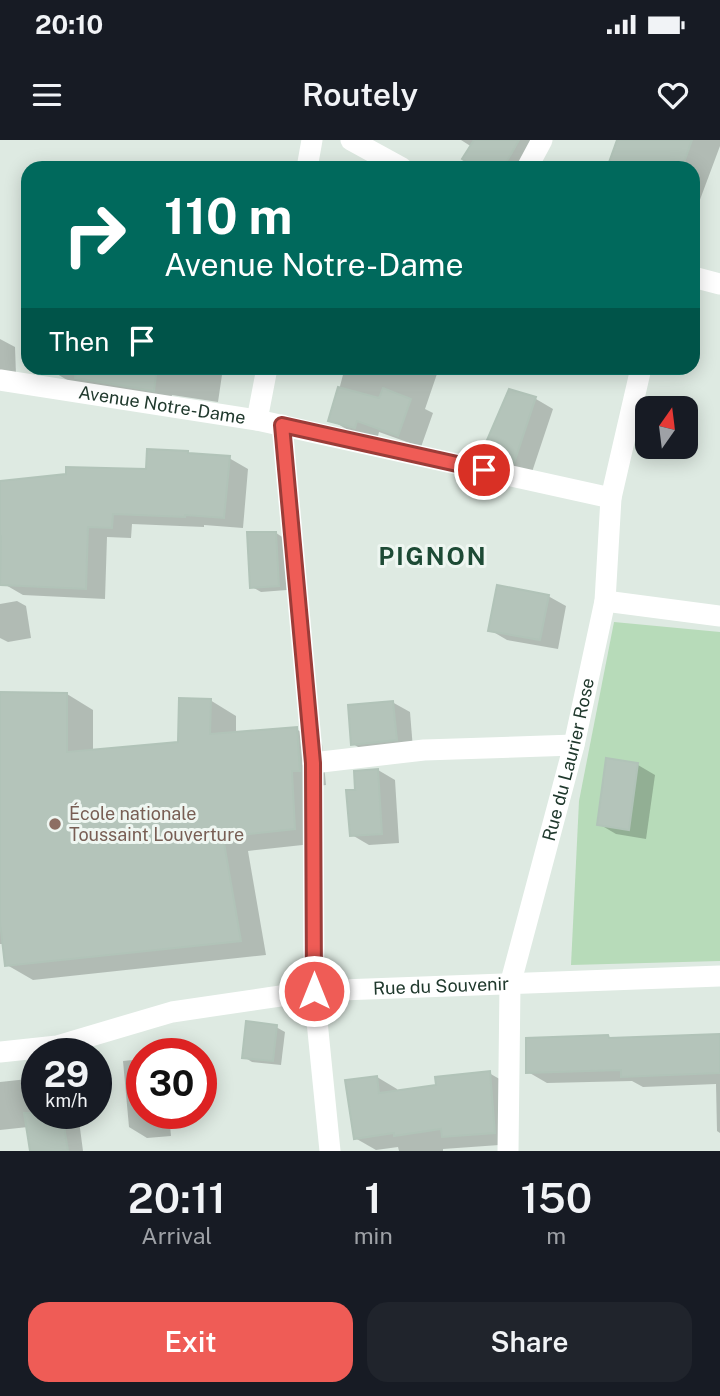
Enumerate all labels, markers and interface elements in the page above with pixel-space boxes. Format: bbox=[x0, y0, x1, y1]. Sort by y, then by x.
text: 20:10 bbox=[35, 9, 103, 40]
icon: menu bbox=[28, 76, 66, 114]
text: Routely bbox=[302, 76, 418, 113]
icon: heart bbox=[654, 76, 692, 114]
text: 110 m bbox=[164, 187, 292, 245]
icon: right bbox=[49, 189, 140, 280]
text: Avenue Notre-Dame bbox=[164, 246, 464, 283]
icon: arrive bbox=[123, 322, 161, 360]
text: Then bbox=[49, 326, 109, 357]
street label: Avenue Notre-Dame bbox=[77, 381, 247, 428]
north arrow bbox=[635, 396, 698, 458]
map controls bbox=[635, 396, 698, 459]
pin bbox=[454, 440, 514, 500]
icon: arrive bbox=[465, 451, 503, 489]
district label: PIGNON bbox=[378, 542, 488, 570]
street label: Rue du Laurier Rose bbox=[538, 676, 598, 843]
place label: École nationale Toussaint Louverture bbox=[69, 802, 244, 845]
marker: École nationale Toussaint Louverture bbox=[47, 816, 63, 832]
position arrow bbox=[277, 954, 351, 1028]
street label: Rue du Souvenir bbox=[373, 973, 510, 999]
speed limit sign: 30 bbox=[126, 1038, 217, 1129]
text: 29 bbox=[44, 1054, 89, 1095]
text: km/h bbox=[45, 1090, 88, 1111]
text: 20:11 bbox=[128, 1173, 226, 1222]
text: 1 bbox=[364, 1173, 382, 1222]
text: 150 bbox=[520, 1173, 592, 1222]
text: Arrival bbox=[141, 1222, 212, 1249]
text: min bbox=[354, 1222, 393, 1249]
text: m bbox=[546, 1222, 566, 1249]
button: Exit bbox=[28, 1302, 353, 1382]
button: Share bbox=[367, 1302, 692, 1382]

